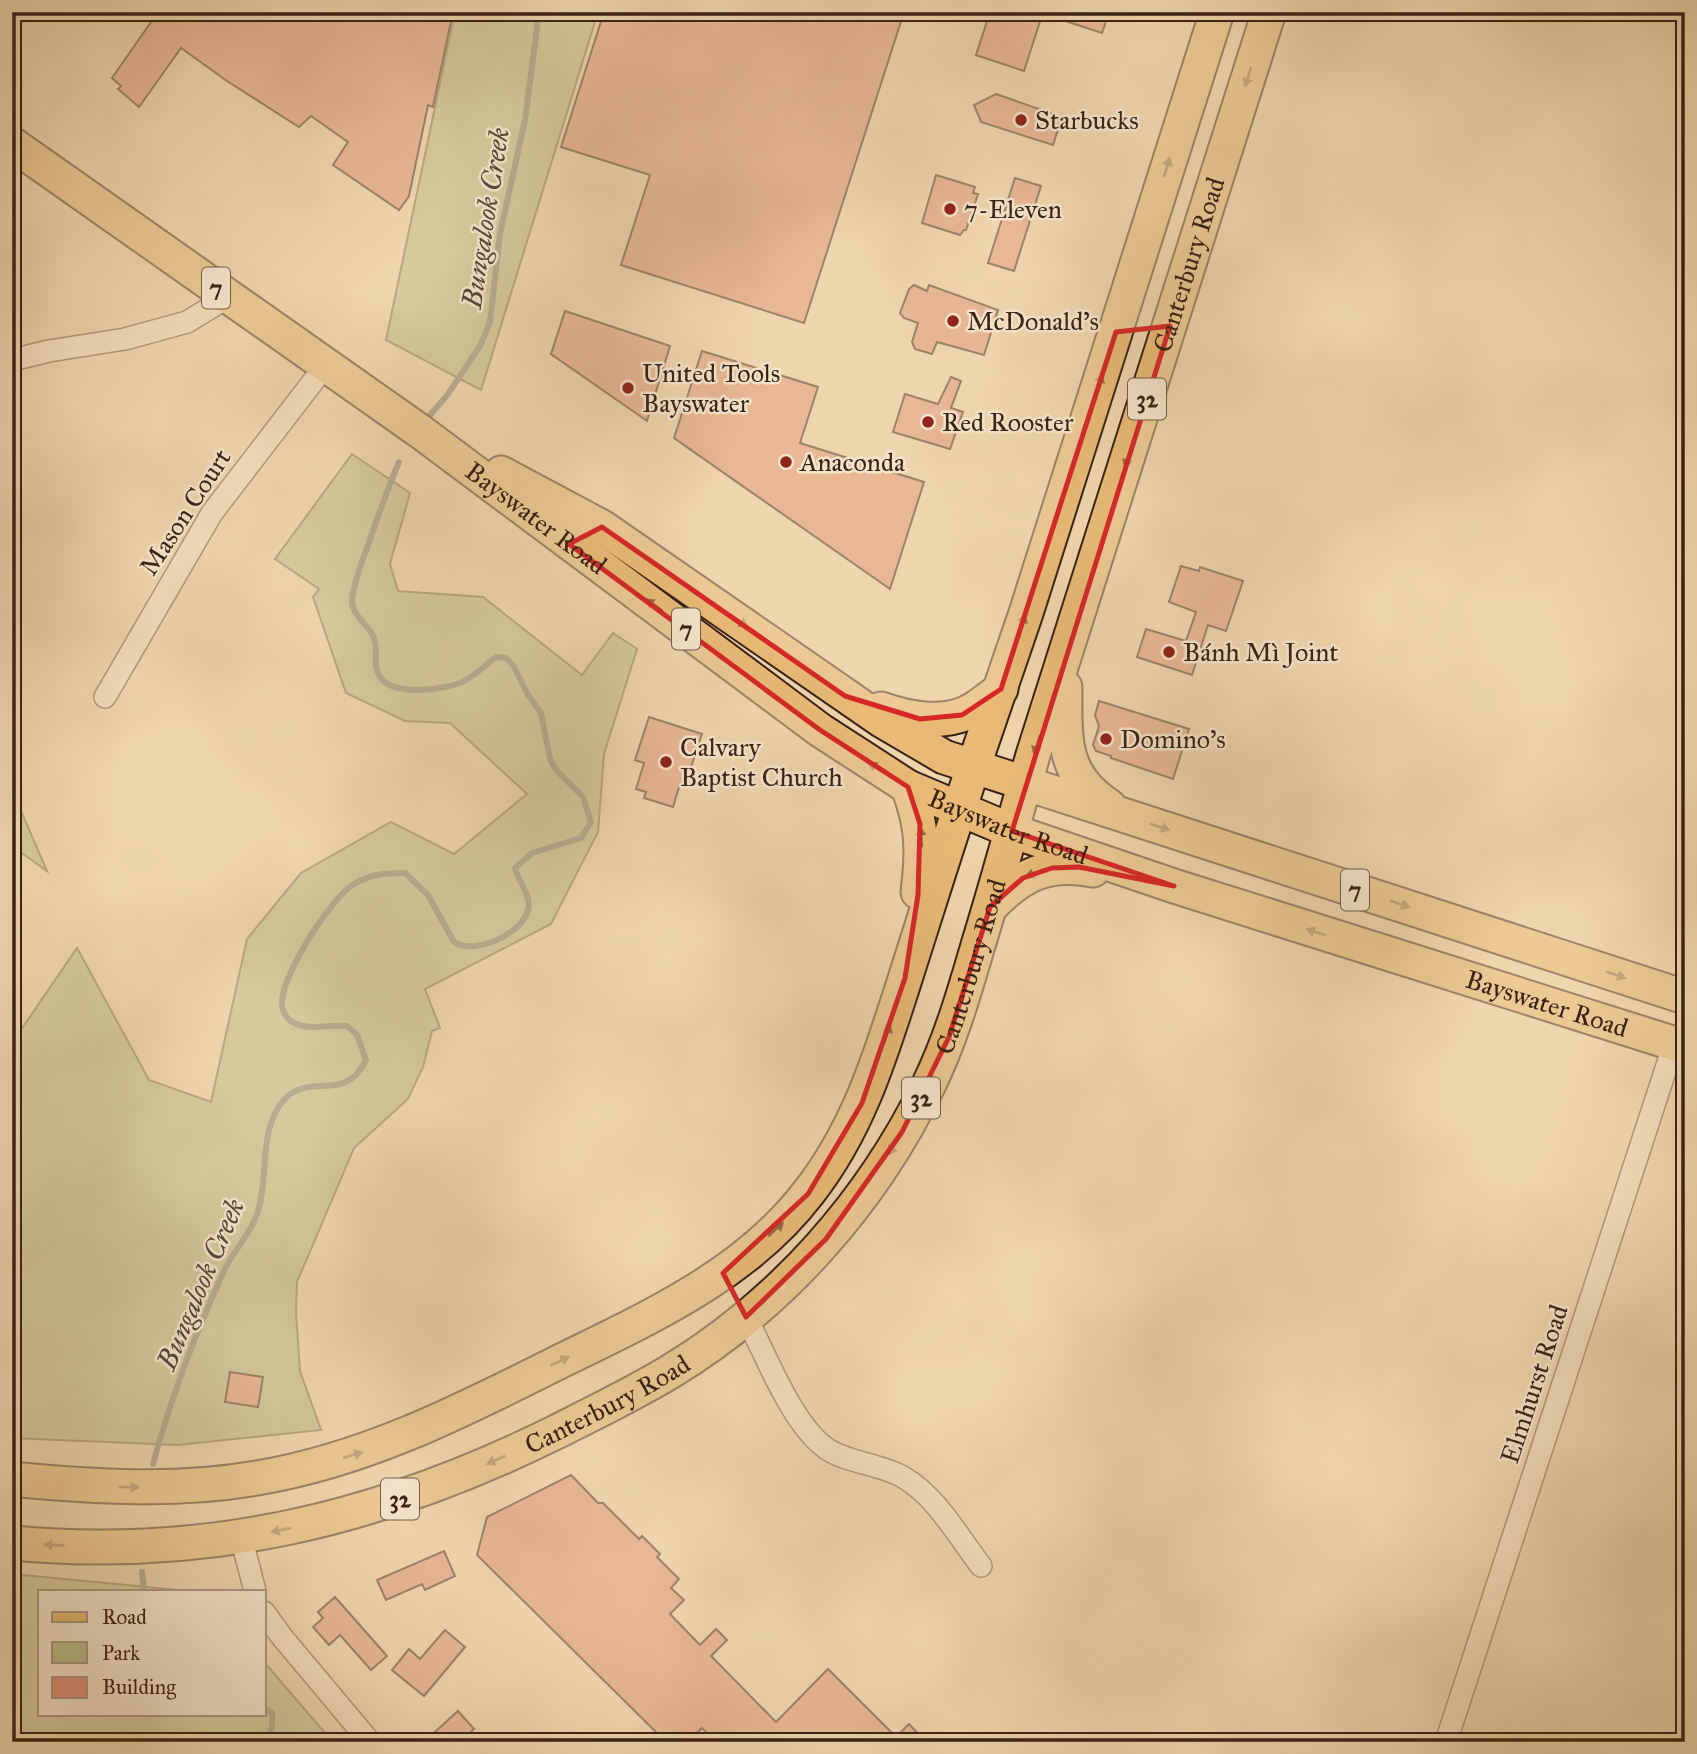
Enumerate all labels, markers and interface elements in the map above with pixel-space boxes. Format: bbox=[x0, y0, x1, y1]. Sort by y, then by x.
one-way arrow bbox=[1243, 67, 1253, 88]
place label: Starbucks bbox=[1035, 104, 1139, 136]
marker: Starbucks bbox=[1013, 112, 1029, 128]
water label: Bungalook Creek bbox=[454, 125, 517, 313]
one-way arrow bbox=[1163, 156, 1173, 177]
street label: Canterbury Road bbox=[1146, 173, 1232, 356]
place label: 7-Eleven bbox=[964, 193, 1062, 225]
marker: 7-Eleven bbox=[942, 201, 958, 217]
road number: 7 bbox=[202, 268, 230, 309]
place label: McDonald's bbox=[967, 305, 1099, 337]
marker: McDonald's bbox=[945, 313, 961, 329]
place label: United Tools Bayswater bbox=[642, 357, 780, 419]
one-way arrow bbox=[1094, 373, 1105, 394]
road number: 32 bbox=[1128, 378, 1166, 420]
marker: United Tools Bayswater bbox=[620, 380, 636, 396]
place label: Red Rooster bbox=[942, 406, 1074, 438]
marker: Red Rooster bbox=[920, 414, 936, 430]
street label: Mason Court bbox=[132, 443, 238, 581]
place label: Anaconda bbox=[799, 446, 905, 478]
one-way arrow bbox=[1122, 447, 1133, 468]
marker: Anaconda bbox=[778, 454, 794, 470]
street label: Bayswater Road bbox=[459, 455, 613, 581]
one-way arrow bbox=[645, 599, 663, 613]
road number: 7 bbox=[672, 608, 700, 650]
one-way arrow bbox=[1018, 613, 1028, 634]
one-way arrow bbox=[730, 614, 748, 628]
place label: Bánh Mì Joint bbox=[1183, 636, 1339, 668]
marker: Bánh Mì Joint bbox=[1161, 644, 1177, 660]
place label: Domino's bbox=[1120, 723, 1226, 755]
place label: Calvary Baptist Church bbox=[680, 731, 843, 793]
marker: Domino's bbox=[1098, 731, 1114, 747]
one-way arrow bbox=[1031, 734, 1041, 755]
marker: Calvary Baptist Church bbox=[658, 754, 674, 770]
one-way arrow bbox=[868, 762, 887, 775]
street label: Bayswater Road bbox=[924, 782, 1092, 872]
one-way arrow bbox=[1149, 822, 1170, 833]
one-way arrow bbox=[915, 826, 926, 848]
one-way arrow bbox=[1025, 868, 1046, 879]
road number: 7 bbox=[1341, 870, 1369, 910]
street label: Canterbury Road bbox=[928, 875, 1013, 1059]
one-way arrow bbox=[1389, 899, 1410, 910]
one-way arrow bbox=[1305, 926, 1326, 936]
street label: Bayswater Road bbox=[1462, 963, 1632, 1044]
one-way arrow bbox=[1606, 970, 1627, 980]
one-way arrow bbox=[883, 1023, 893, 1044]
road number: 32 bbox=[902, 1078, 940, 1118]
one-way arrow bbox=[888, 1136, 900, 1155]
water label: Bungalook Creek bbox=[148, 1193, 252, 1377]
one-way arrow bbox=[767, 1221, 784, 1238]
street label: Elmhurst Road bbox=[1493, 1301, 1575, 1467]
street label: Canterbury Road bbox=[520, 1348, 696, 1461]
one-way arrow bbox=[550, 1356, 570, 1367]
one-way arrow bbox=[343, 1449, 364, 1459]
one-way arrow bbox=[486, 1455, 507, 1466]
road number: 32 bbox=[381, 1478, 419, 1520]
one-way arrow bbox=[118, 1481, 140, 1493]
one-way arrow bbox=[270, 1525, 292, 1536]
one-way arrow bbox=[43, 1540, 65, 1551]
legend bbox=[38, 1590, 266, 1716]
text: Road bbox=[102, 1604, 147, 1630]
text: Park bbox=[102, 1640, 140, 1666]
text: Building bbox=[102, 1674, 176, 1700]

